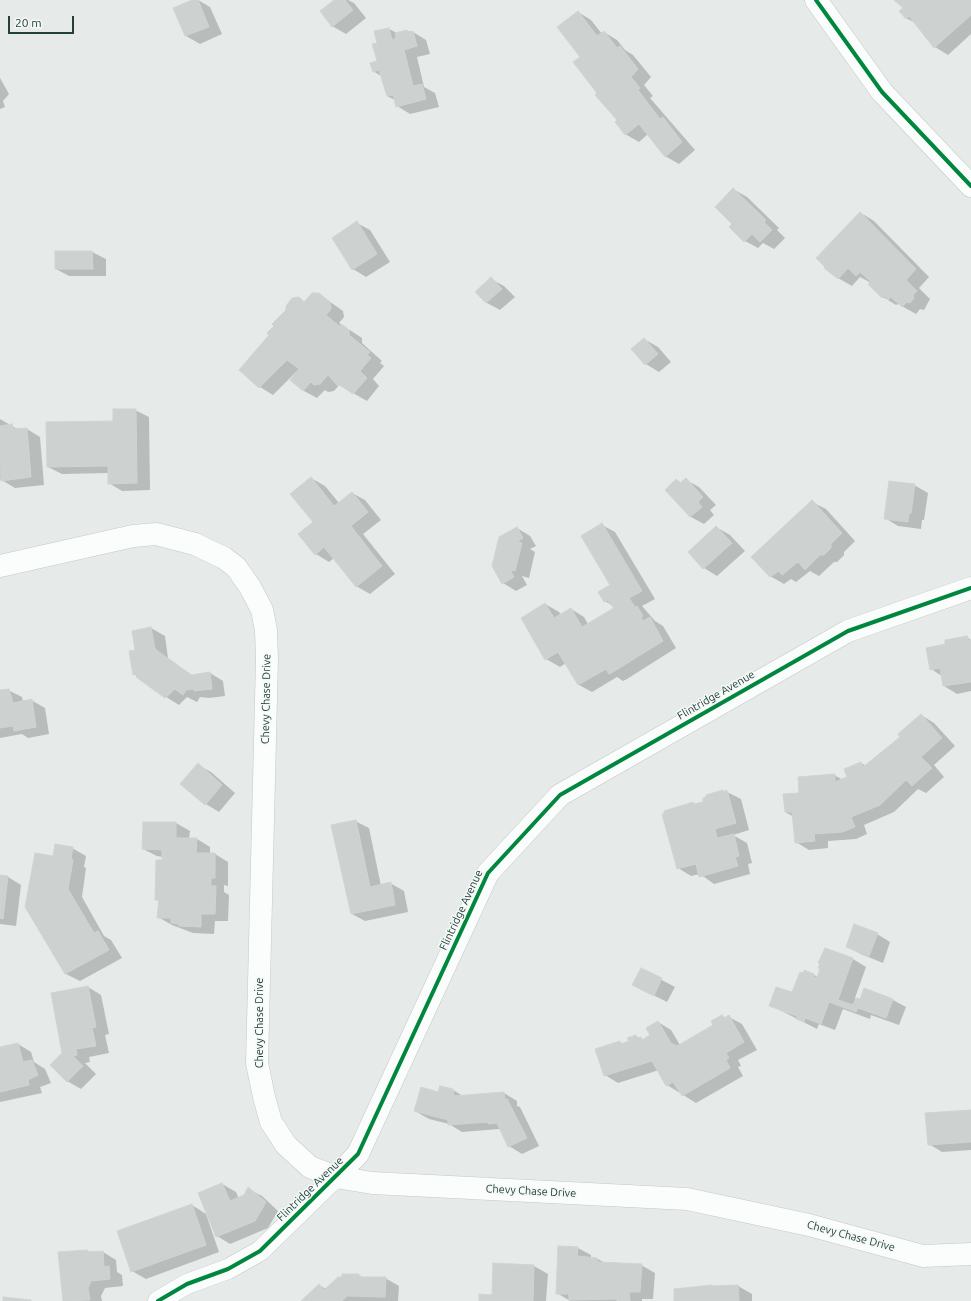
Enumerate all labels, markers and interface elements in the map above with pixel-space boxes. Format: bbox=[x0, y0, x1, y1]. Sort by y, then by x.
scale bar bbox=[10, 8, 76, 34]
text: 20 m bbox=[15, 16, 42, 29]
street label: Chevy Chase Drive bbox=[259, 654, 273, 744]
street label: Flintridge Avenue bbox=[675, 667, 757, 723]
street label: Flintridge Avenue bbox=[437, 868, 485, 952]
street label: Chevy Chase Drive bbox=[252, 978, 266, 1068]
street label: Flintridge Avenue bbox=[274, 1154, 346, 1224]
street label: Chevy Chase Drive bbox=[485, 1182, 577, 1200]
street label: Chevy Chase Drive bbox=[806, 1218, 896, 1254]

